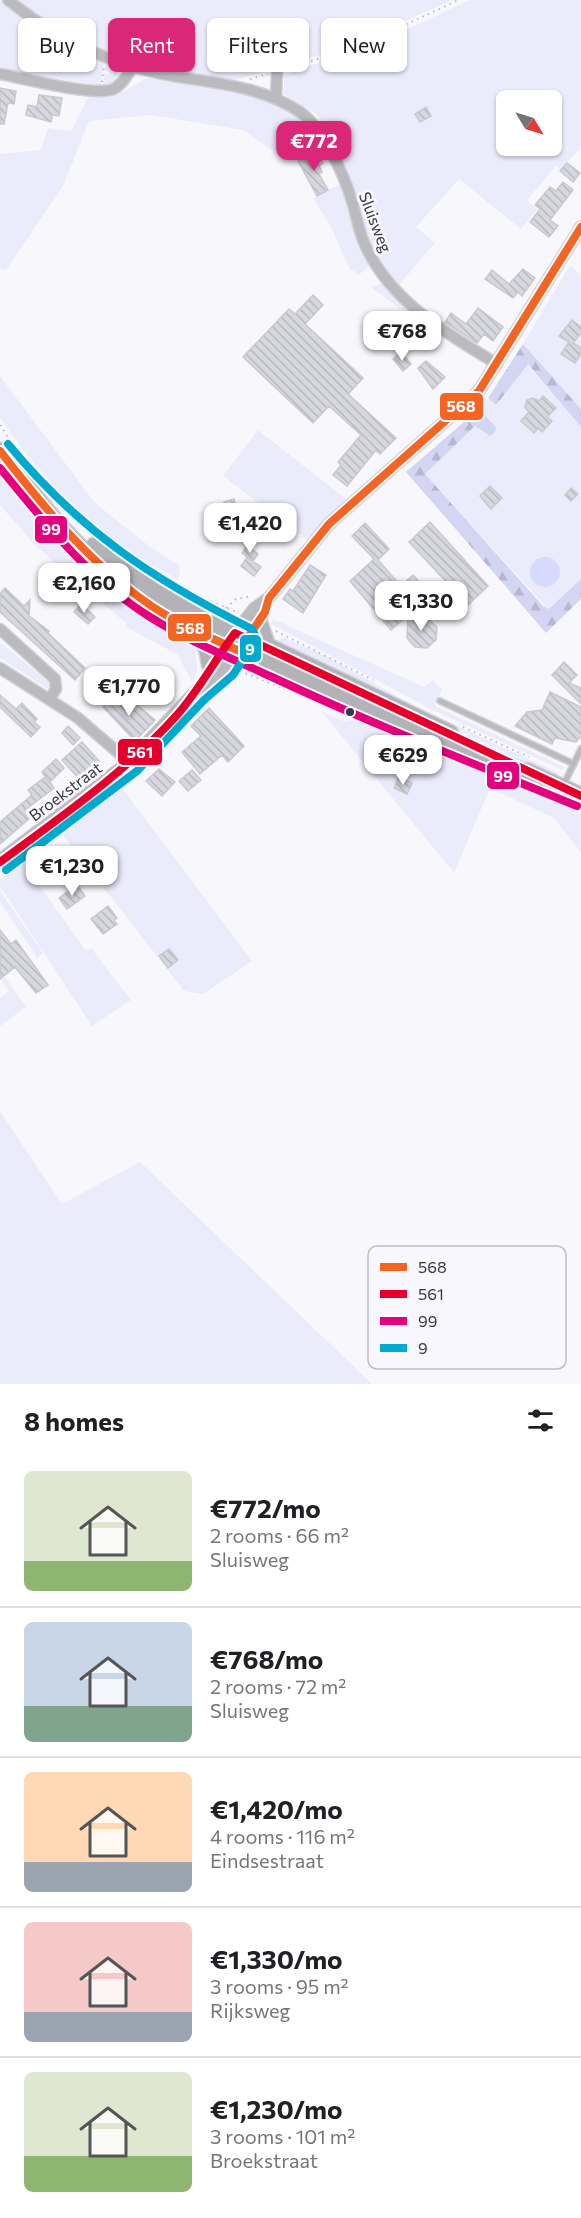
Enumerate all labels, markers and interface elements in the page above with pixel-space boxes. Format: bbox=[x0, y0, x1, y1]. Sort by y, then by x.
chip: Buy bbox=[18, 18, 96, 72]
chip: Rent bbox=[108, 18, 195, 72]
chip: Filters bbox=[207, 18, 309, 72]
chip: New bbox=[321, 18, 407, 72]
north arrow bbox=[496, 90, 562, 156]
map controls bbox=[496, 90, 562, 156]
pin: €772 bbox=[278, 121, 350, 172]
text: €772 bbox=[290, 128, 338, 152]
street label: Sluisweg bbox=[356, 189, 396, 255]
pin: €768 bbox=[366, 311, 438, 362]
text: €768 bbox=[377, 318, 427, 342]
line badge: 568 bbox=[439, 392, 484, 421]
text: 568 bbox=[446, 396, 476, 415]
pin: €1,420 bbox=[201, 503, 299, 554]
text: €1,420 bbox=[218, 510, 282, 534]
line badge: 99 bbox=[34, 515, 68, 544]
text: 99 bbox=[41, 519, 61, 538]
pin: €2,160 bbox=[35, 563, 133, 614]
text: €2,160 bbox=[52, 570, 116, 594]
pin: €1,330 bbox=[372, 581, 470, 632]
text: €1,330 bbox=[389, 588, 453, 612]
line badge: 568 bbox=[167, 613, 212, 642]
text: 568 bbox=[175, 618, 205, 637]
line badge: 9 bbox=[239, 634, 262, 663]
text: 9 bbox=[245, 639, 255, 658]
pin: €1,770 bbox=[80, 666, 178, 717]
text: €1,770 bbox=[97, 673, 161, 697]
unlabelled marker bbox=[344, 706, 356, 718]
pin: €629 bbox=[367, 735, 439, 786]
line badge: 561 bbox=[117, 738, 163, 766]
text: 561 bbox=[127, 742, 153, 761]
text: €629 bbox=[378, 742, 428, 766]
street label: Broekstraat bbox=[25, 757, 106, 825]
line badge: 99 bbox=[486, 761, 520, 790]
text: 99 bbox=[493, 766, 513, 785]
pin: €1,230 bbox=[23, 846, 121, 897]
text: €1,230 bbox=[40, 853, 104, 877]
legend bbox=[368, 1246, 566, 1369]
text: 568 bbox=[418, 1257, 447, 1276]
text: 561 bbox=[418, 1284, 444, 1303]
text: 99 bbox=[418, 1311, 437, 1330]
text: 9 bbox=[418, 1338, 428, 1357]
icon: filters bbox=[524, 1404, 557, 1437]
text: 8 homes bbox=[24, 1405, 124, 1436]
text: €772/mo bbox=[210, 1492, 321, 1523]
icon: home bbox=[72, 1495, 144, 1567]
text: 2 rooms · 66 m² bbox=[210, 1523, 349, 1547]
text: Sluisweg bbox=[210, 1547, 289, 1571]
text: €768/mo bbox=[210, 1643, 323, 1674]
icon: home bbox=[72, 1646, 144, 1718]
text: 2 rooms · 72 m² bbox=[210, 1674, 346, 1698]
text: Sluisweg bbox=[210, 1698, 289, 1722]
text: €1,420/mo bbox=[210, 1793, 343, 1824]
icon: home bbox=[72, 1796, 144, 1868]
text: 4 rooms · 116 m² bbox=[210, 1824, 355, 1848]
text: Eindsestraat bbox=[210, 1848, 324, 1872]
text: €1,330/mo bbox=[210, 1943, 343, 1974]
icon: home bbox=[72, 1946, 144, 2018]
text: 3 rooms · 95 m² bbox=[210, 1974, 349, 1998]
text: Rijksweg bbox=[210, 1998, 290, 2022]
text: €1,230/mo bbox=[210, 2093, 342, 2124]
icon: home bbox=[72, 2096, 144, 2168]
text: 3 rooms · 101 m² bbox=[210, 2124, 355, 2148]
text: Broekstraat bbox=[210, 2148, 318, 2172]

